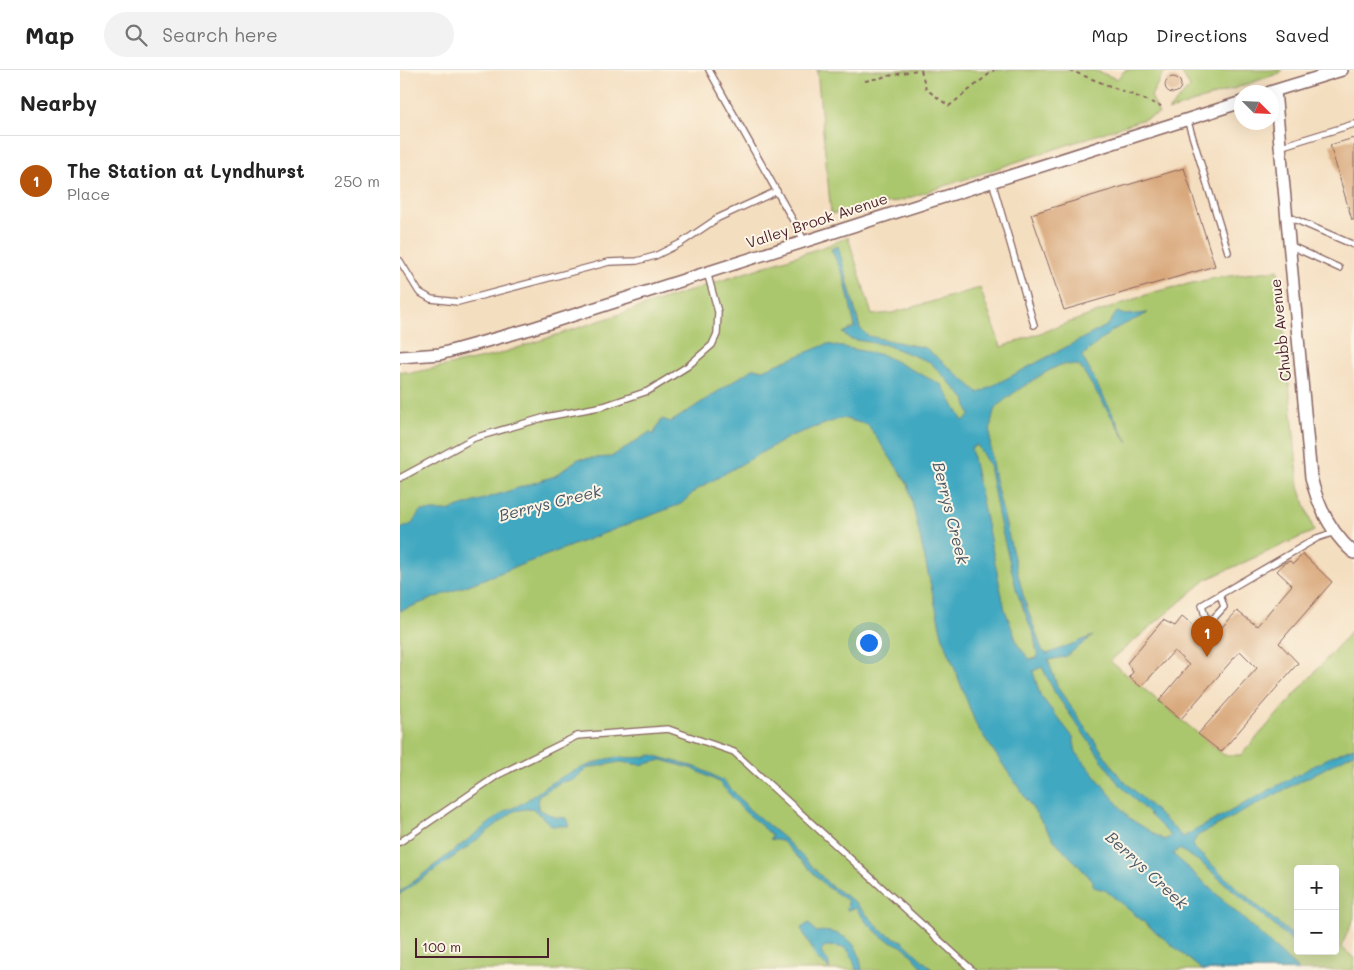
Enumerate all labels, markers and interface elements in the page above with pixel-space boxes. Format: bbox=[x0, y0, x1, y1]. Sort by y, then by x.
search box bbox=[104, 12, 454, 57]
text: Map bbox=[25, 19, 74, 50]
icon: search bbox=[122, 21, 150, 49]
text: Search here bbox=[162, 22, 278, 47]
text: Map bbox=[1091, 23, 1128, 47]
text: Directions bbox=[1156, 23, 1248, 47]
text: Saved bbox=[1276, 23, 1329, 47]
north arrow bbox=[1234, 85, 1279, 130]
text: Nearby bbox=[20, 89, 97, 116]
text: The Station at Lyndhurst bbox=[67, 158, 305, 183]
text: 1 bbox=[32, 170, 40, 191]
text: 250 m bbox=[334, 170, 380, 191]
text: Place bbox=[67, 183, 110, 204]
street label: Valley Brook Avenue bbox=[743, 188, 890, 252]
street label: Chubb Avenue bbox=[1265, 278, 1295, 382]
water label: Berrys Creek bbox=[929, 459, 974, 567]
water label: Berrys Creek bbox=[496, 480, 604, 525]
pin: 1 bbox=[1191, 616, 1223, 657]
your location bbox=[856, 630, 882, 656]
water label: Berrys Creek bbox=[1102, 826, 1193, 913]
map controls bbox=[1294, 865, 1339, 955]
button: + bbox=[1294, 865, 1339, 910]
button: − bbox=[1294, 910, 1339, 955]
scale bar bbox=[415, 935, 549, 958]
text: 100 m bbox=[422, 937, 461, 956]

